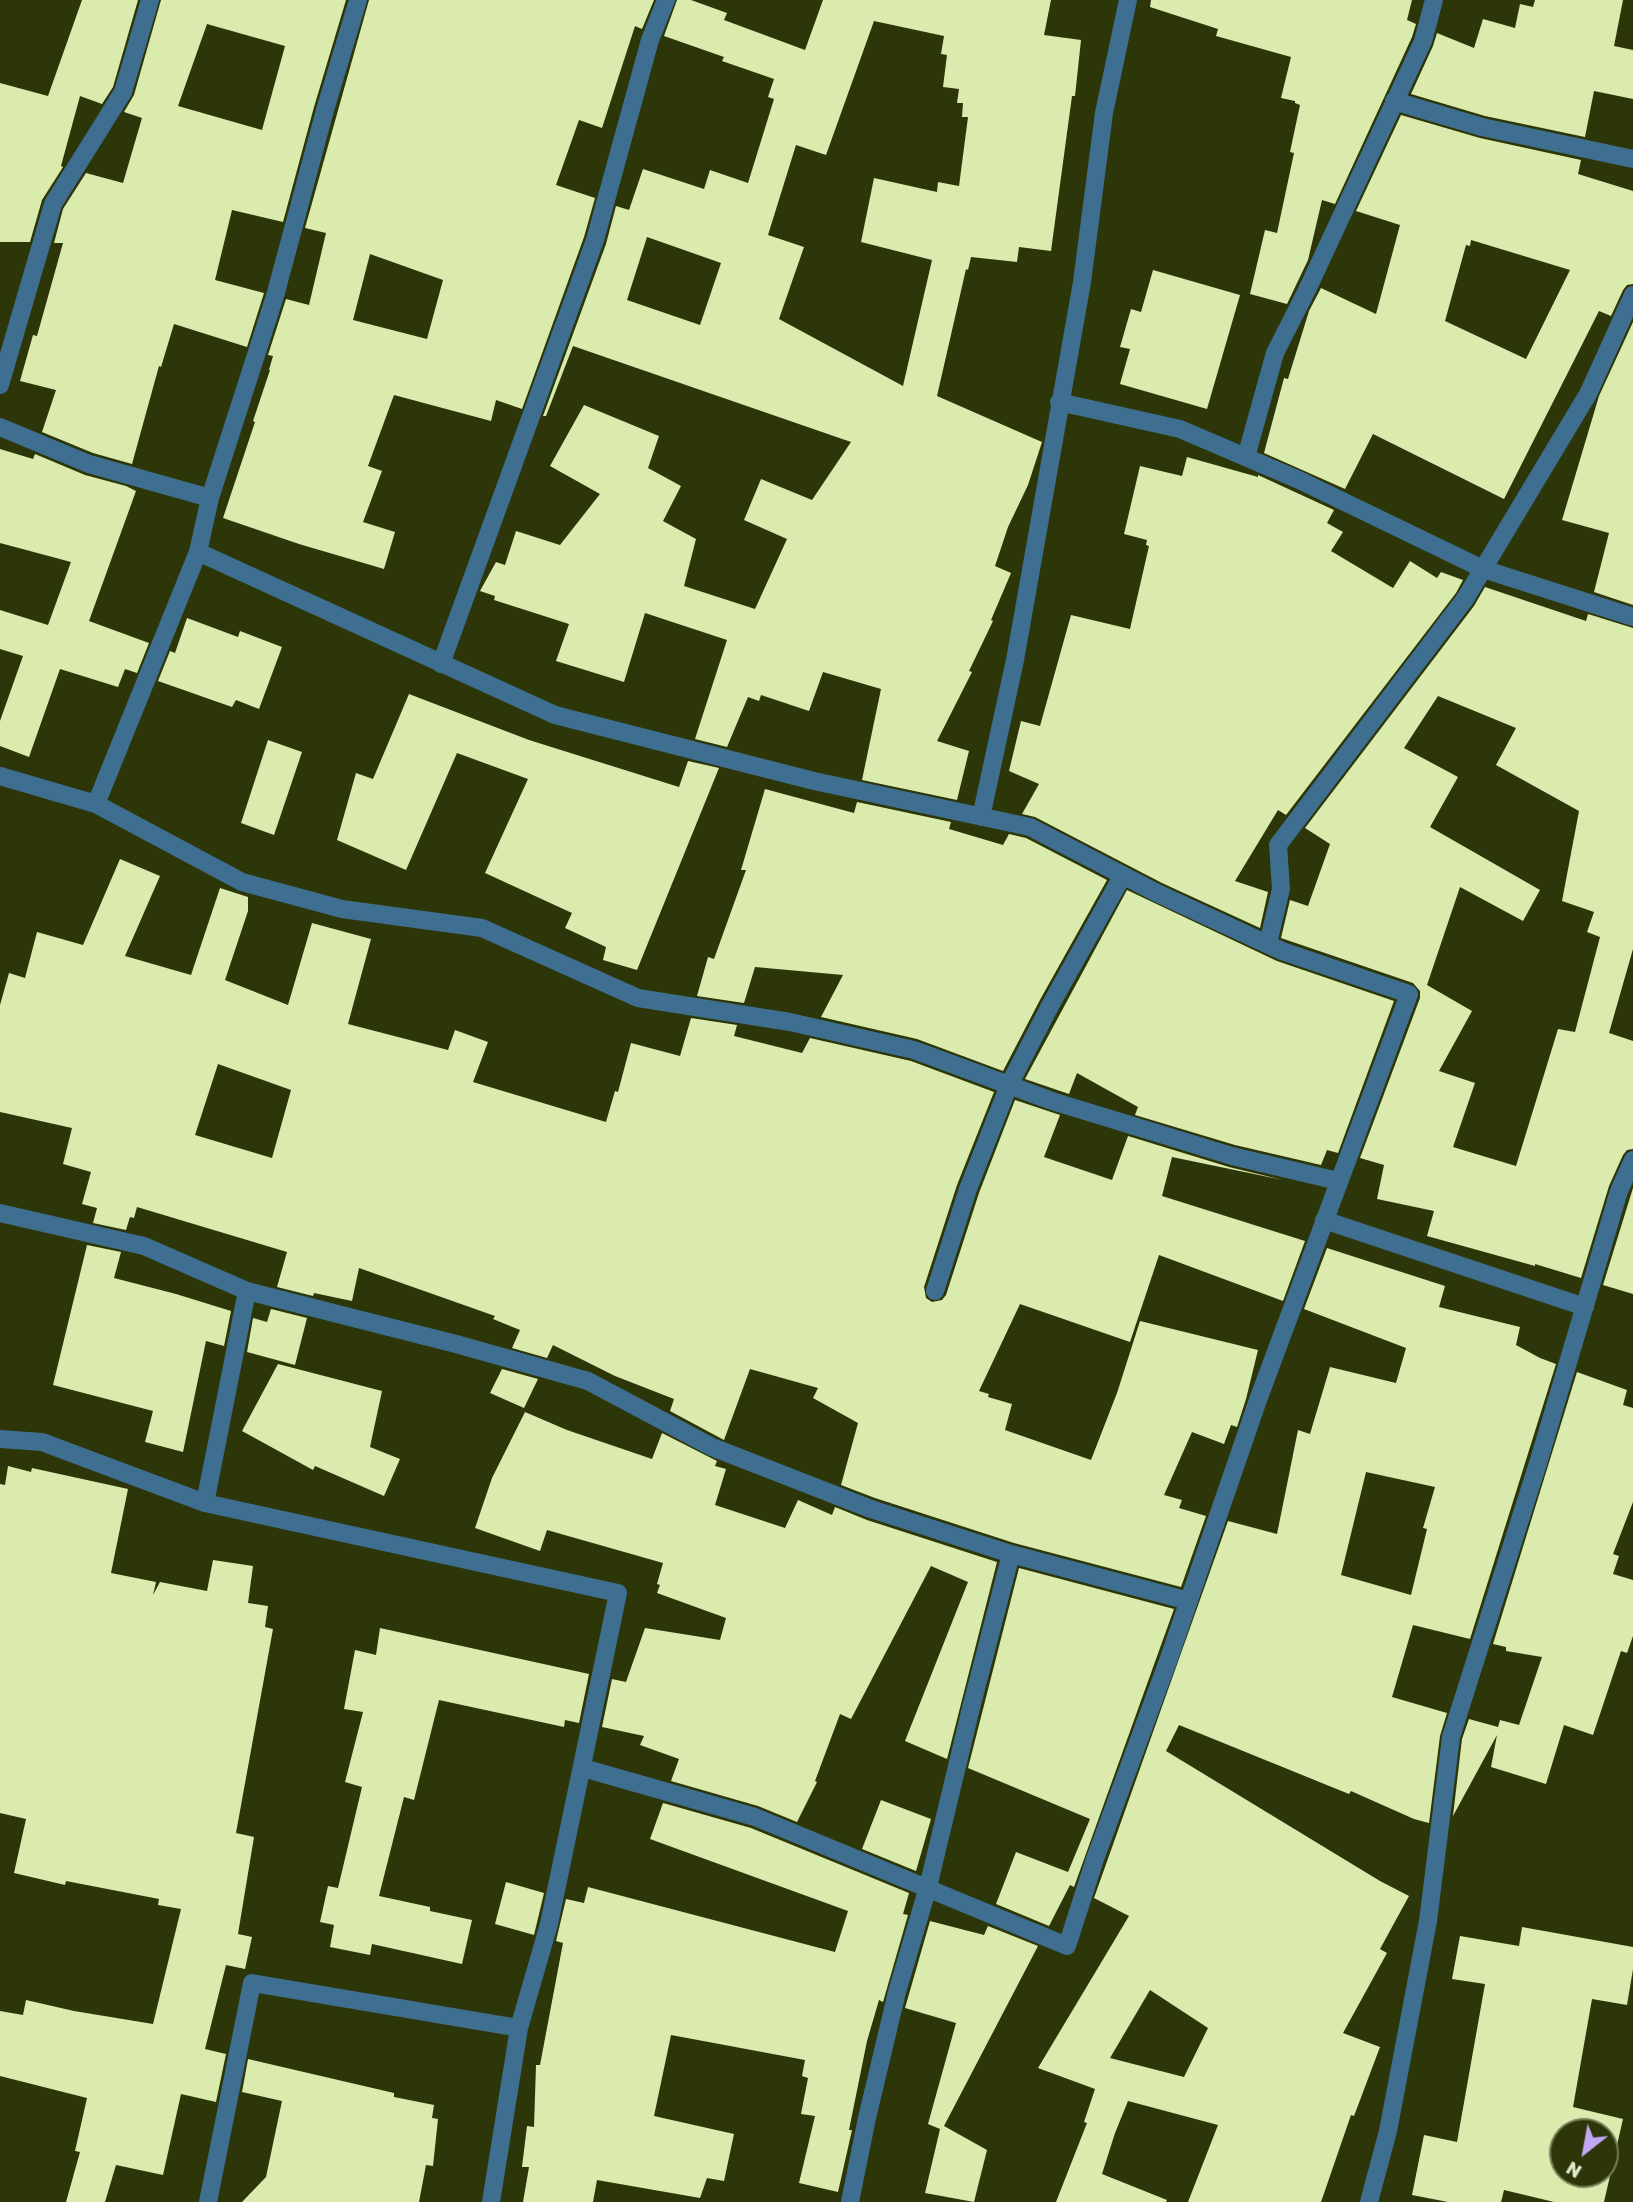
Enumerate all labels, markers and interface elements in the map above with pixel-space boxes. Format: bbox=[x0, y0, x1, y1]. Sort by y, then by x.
north arrow bbox=[1549, 2118, 1619, 2188]
text: N bbox=[1562, 2156, 1586, 2183]

